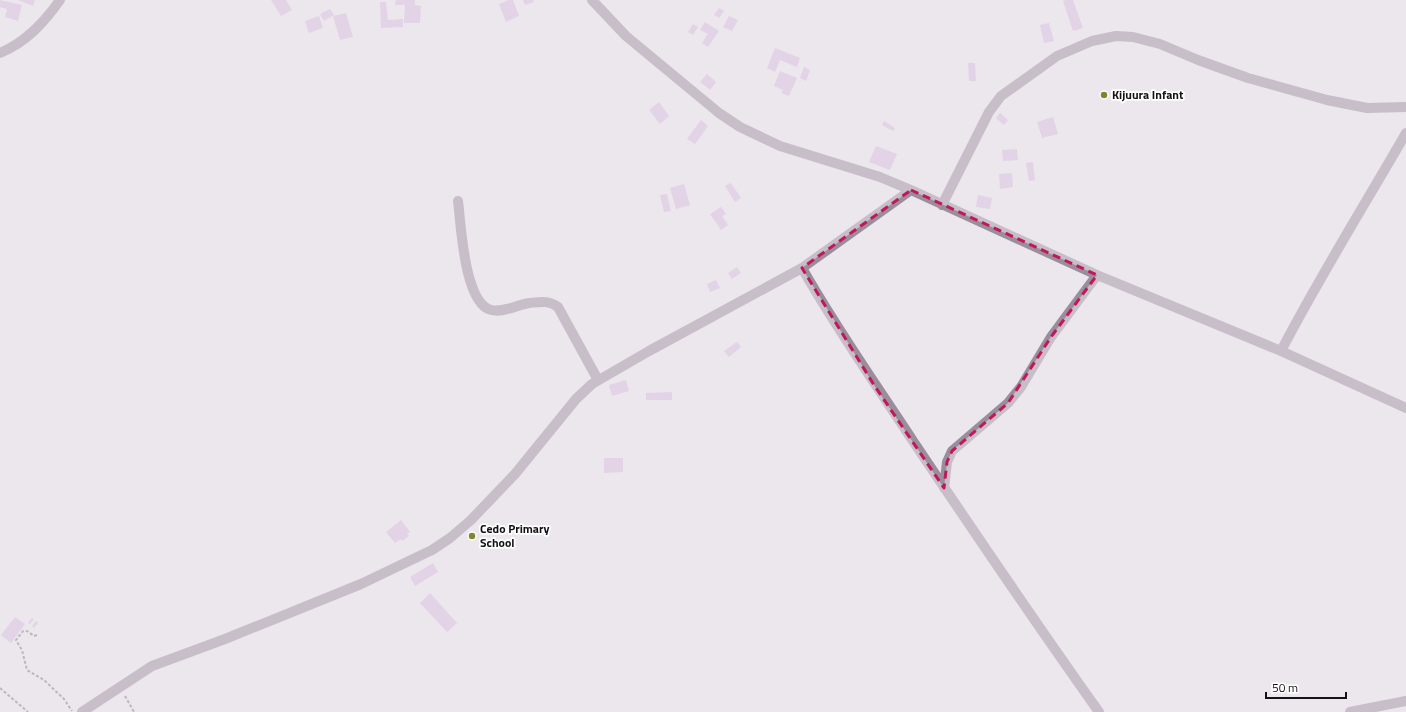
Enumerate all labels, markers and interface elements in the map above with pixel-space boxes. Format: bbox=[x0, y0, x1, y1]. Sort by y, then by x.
place label: Kijuura Infant bbox=[1112, 85, 1184, 104]
marker: Kijuura Infant bbox=[1099, 90, 1109, 100]
place label: Cedo Primary School bbox=[480, 519, 549, 552]
marker: Cedo Primary School bbox=[467, 531, 477, 541]
scale bar bbox=[1266, 674, 1346, 700]
text: 50 m bbox=[1272, 678, 1298, 697]

